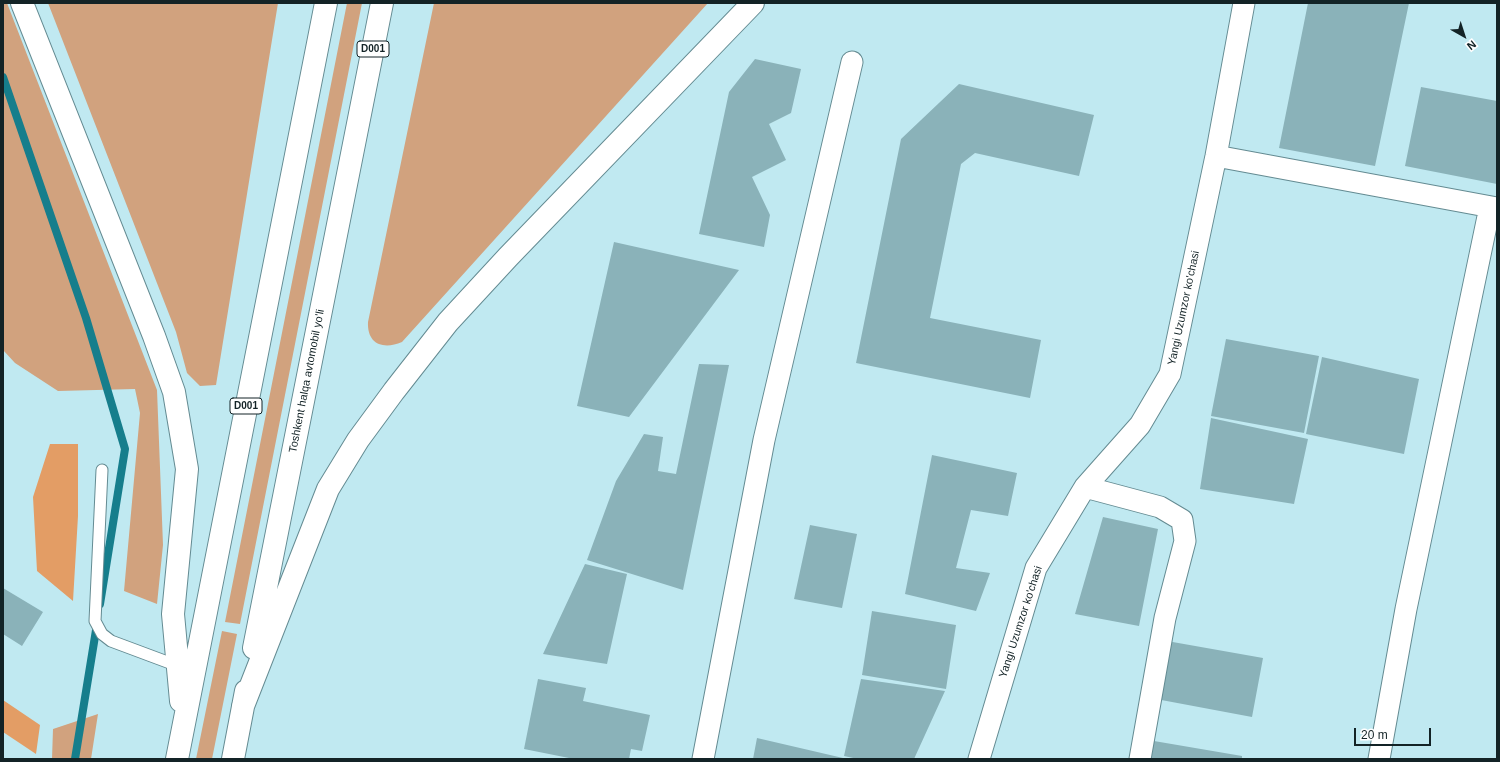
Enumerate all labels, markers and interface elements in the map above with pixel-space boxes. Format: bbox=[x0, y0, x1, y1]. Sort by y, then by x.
north arrow bbox=[1444, 16, 1484, 56]
text: N bbox=[1465, 38, 1478, 52]
road number: D001 bbox=[357, 41, 389, 57]
street label: Yangi Uzumzor ko'chasi bbox=[1165, 249, 1203, 367]
street label: Toshkent halqa avtomobil yo'li bbox=[287, 308, 327, 454]
road number: D001 bbox=[230, 398, 262, 414]
street label: Yangi Uzumzor ko'chasi bbox=[997, 564, 1045, 680]
scale bar bbox=[1356, 720, 1433, 746]
text: 20 m bbox=[1361, 728, 1388, 742]

